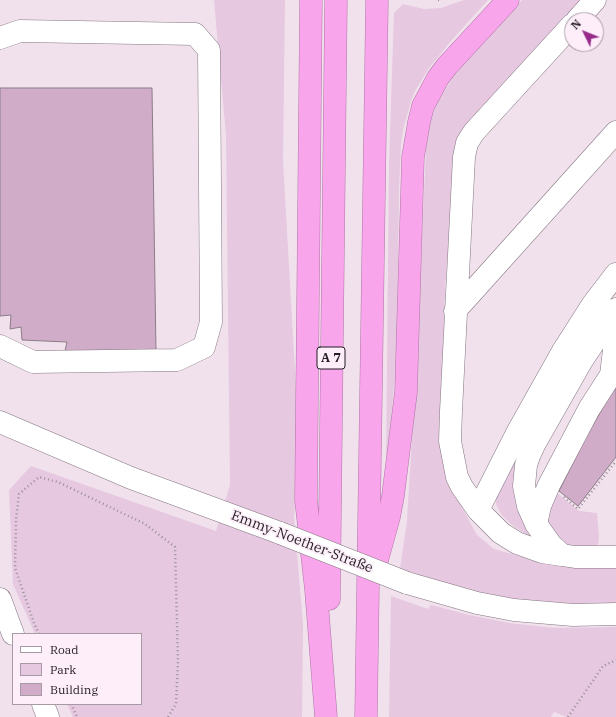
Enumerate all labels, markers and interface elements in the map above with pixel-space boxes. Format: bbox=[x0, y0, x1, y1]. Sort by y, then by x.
north arrow bbox=[564, 12, 604, 52]
text: N bbox=[568, 17, 584, 32]
road number: A 7 bbox=[317, 347, 345, 369]
street label: Emmy-Noether-Straße bbox=[229, 507, 375, 577]
legend bbox=[12, 633, 142, 705]
text: Road bbox=[50, 642, 79, 657]
text: Park bbox=[50, 662, 76, 677]
text: Building bbox=[50, 682, 98, 697]

